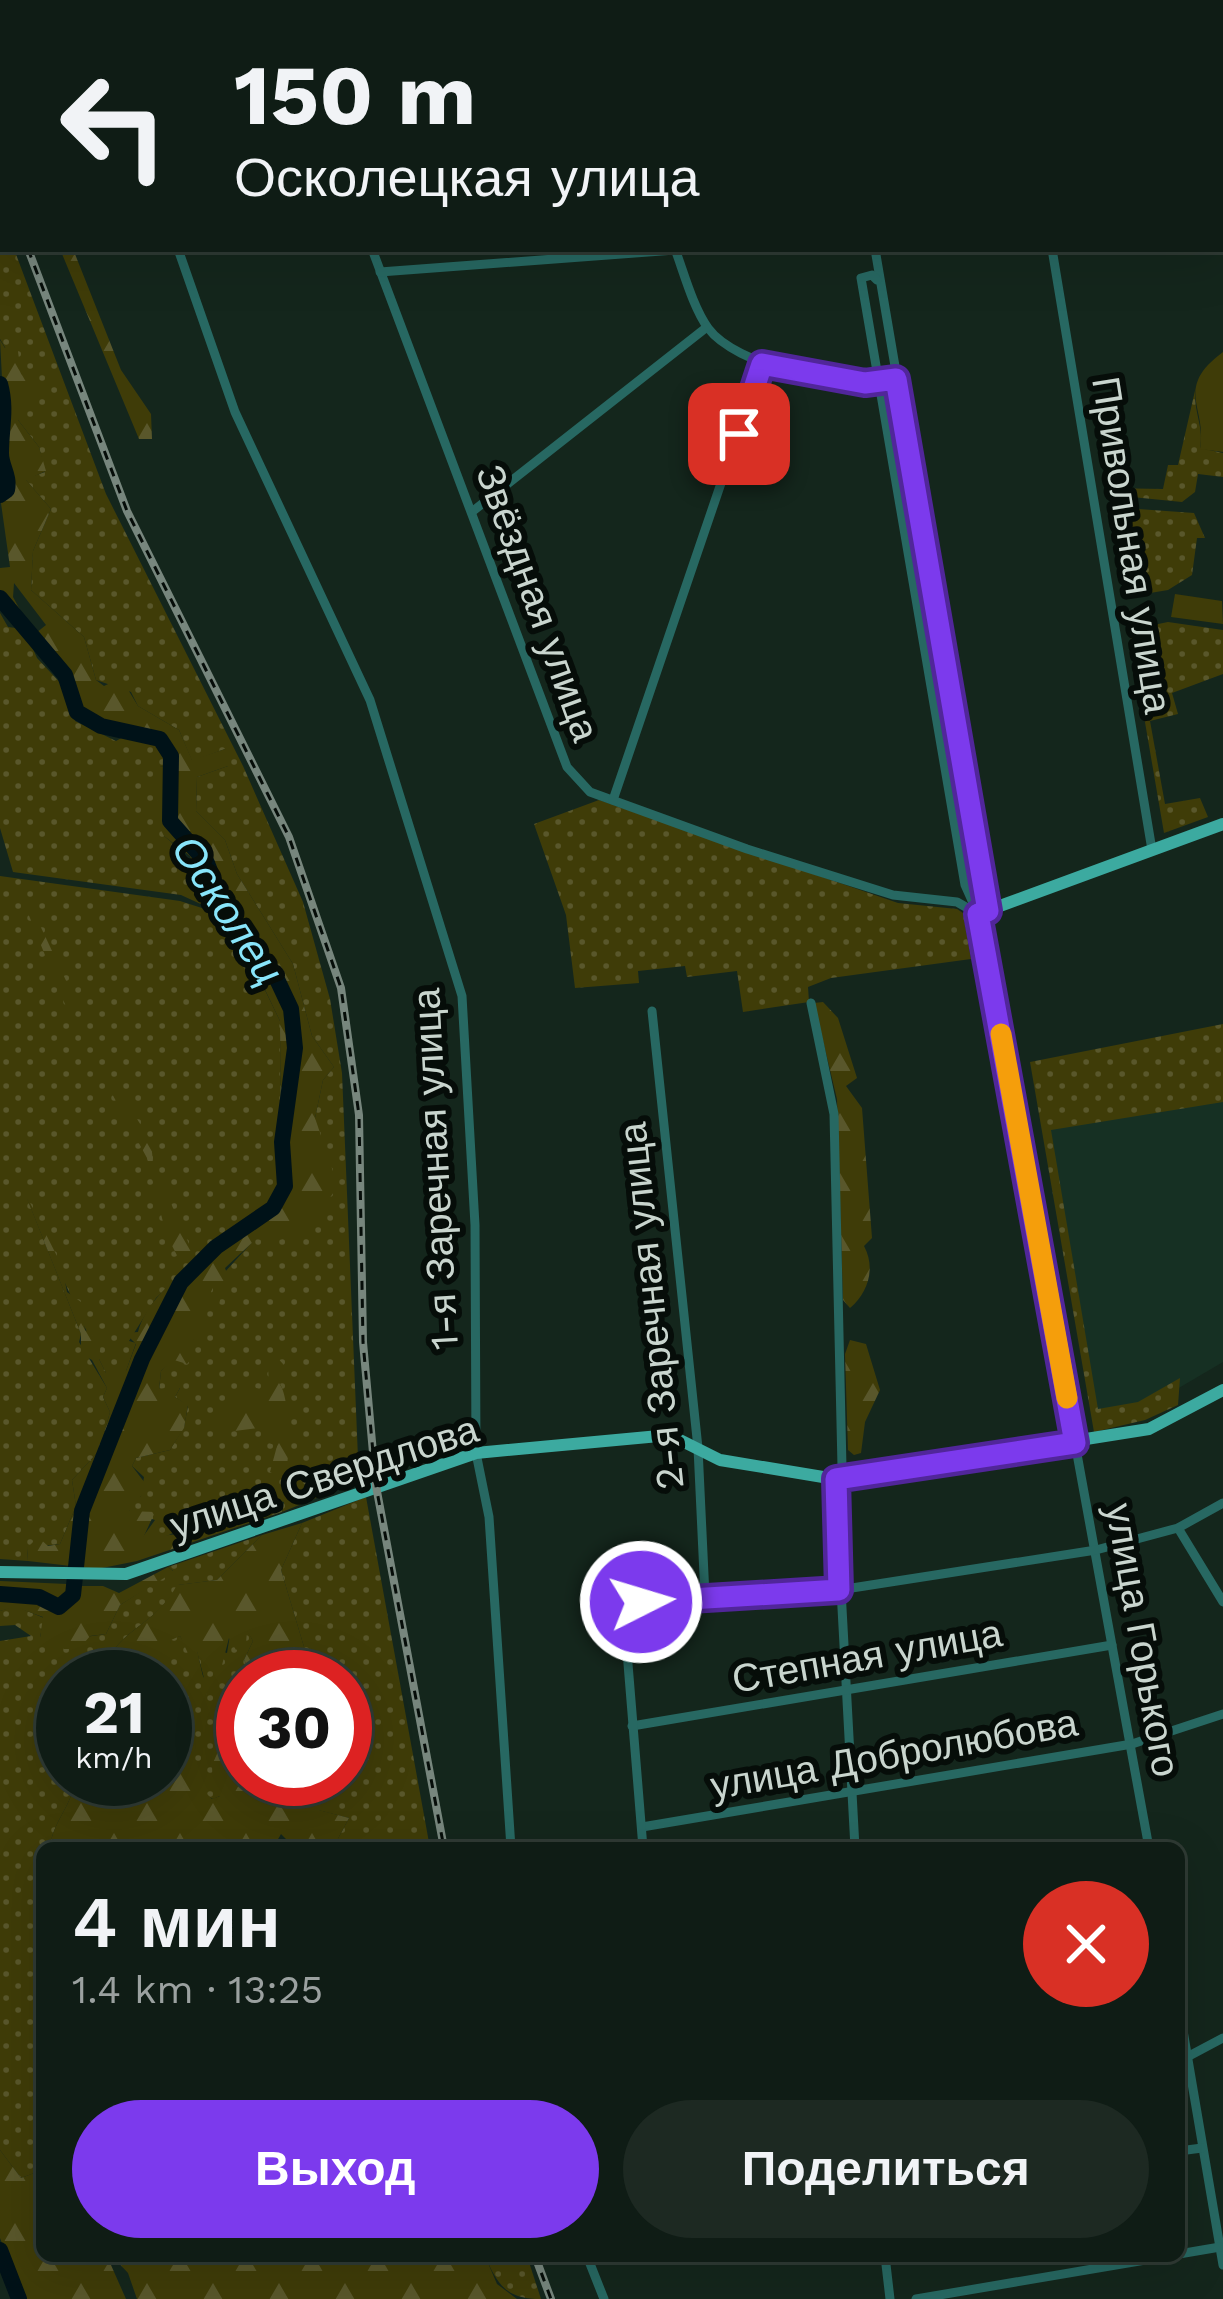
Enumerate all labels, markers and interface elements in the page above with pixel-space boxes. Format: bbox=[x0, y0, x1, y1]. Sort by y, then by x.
text: 150 m bbox=[234, 46, 476, 144]
icon: left bbox=[36, 48, 192, 204]
text: Осколецкая улица bbox=[234, 146, 700, 209]
street label: Привольная улица bbox=[1083, 373, 1181, 717]
pin bbox=[688, 383, 790, 485]
icon: arrive bbox=[706, 401, 772, 467]
street label: Звёздная улица bbox=[467, 459, 609, 748]
water label: Осколец bbox=[162, 827, 294, 993]
street label: 1-я Заречная улица bbox=[403, 987, 467, 1351]
street label: 2-я Заречная улица bbox=[609, 1120, 693, 1492]
street label: улица Свердлова bbox=[164, 1406, 484, 1548]
street label: улица Горького bbox=[1097, 1500, 1189, 1780]
position arrow bbox=[578, 1539, 704, 1665]
street label: Степная улица bbox=[729, 1610, 1006, 1702]
speed limit sign: 30 bbox=[216, 1650, 372, 1806]
text: 21 bbox=[83, 1677, 145, 1748]
street label: улица Добролюбова bbox=[707, 1699, 1081, 1808]
text: km/h bbox=[75, 1740, 153, 1775]
text: 4 мин bbox=[72, 1880, 281, 1964]
button: close bbox=[1023, 1881, 1149, 2007]
text: 1.4 km · 13:25 bbox=[72, 1967, 323, 2012]
button: Выход bbox=[72, 2100, 599, 2238]
button: Поделиться bbox=[623, 2100, 1149, 2238]

